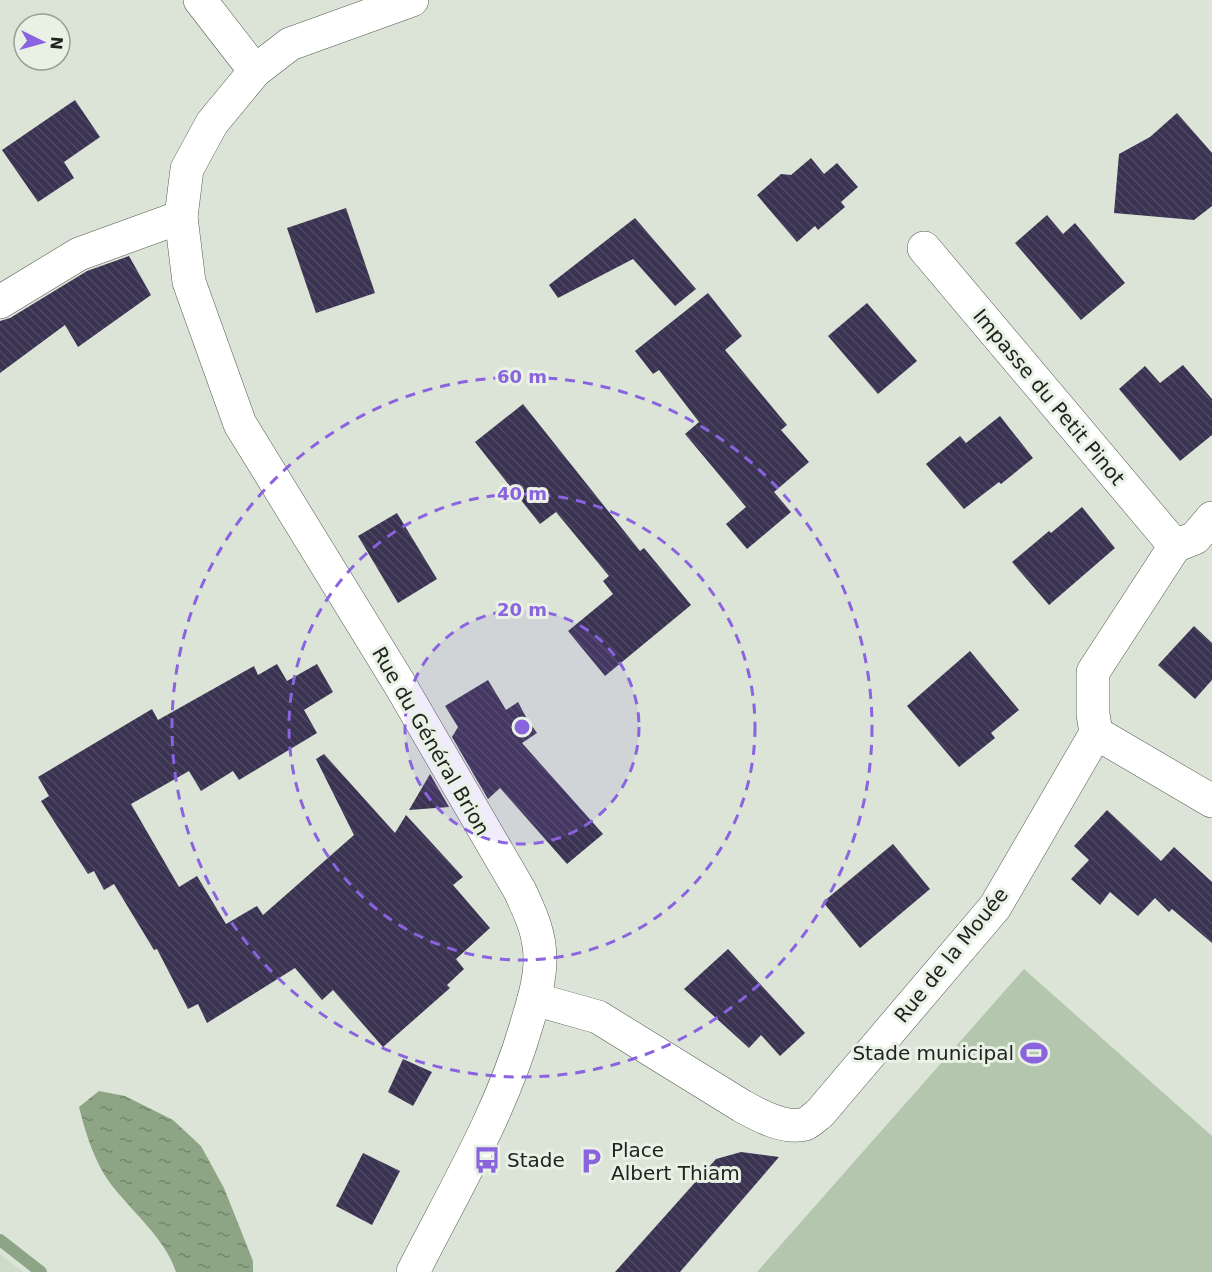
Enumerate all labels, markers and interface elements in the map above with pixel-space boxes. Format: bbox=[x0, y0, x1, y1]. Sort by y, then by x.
north arrow bbox=[12, 12, 72, 72]
text: N bbox=[46, 36, 66, 51]
street label: Impasse du Petit Pinot bbox=[968, 304, 1130, 490]
text: 60 m bbox=[497, 366, 547, 387]
text: 40 m bbox=[497, 483, 547, 504]
text: 20 m bbox=[497, 599, 547, 620]
street label: Rue du Général Brion bbox=[367, 642, 495, 840]
centre of rings bbox=[512, 717, 532, 737]
street label: Rue de la Mouée bbox=[889, 883, 1013, 1027]
sports icon: Stade municipal bbox=[1019, 1038, 1049, 1068]
place label: Stade municipal bbox=[852, 1041, 1014, 1065]
place label: Place Albert Thiam bbox=[611, 1138, 740, 1185]
bus stop icon: Stade bbox=[472, 1145, 502, 1175]
parking icon: Place Albert Thiam bbox=[576, 1146, 606, 1176]
place label: Stade bbox=[507, 1148, 565, 1172]

